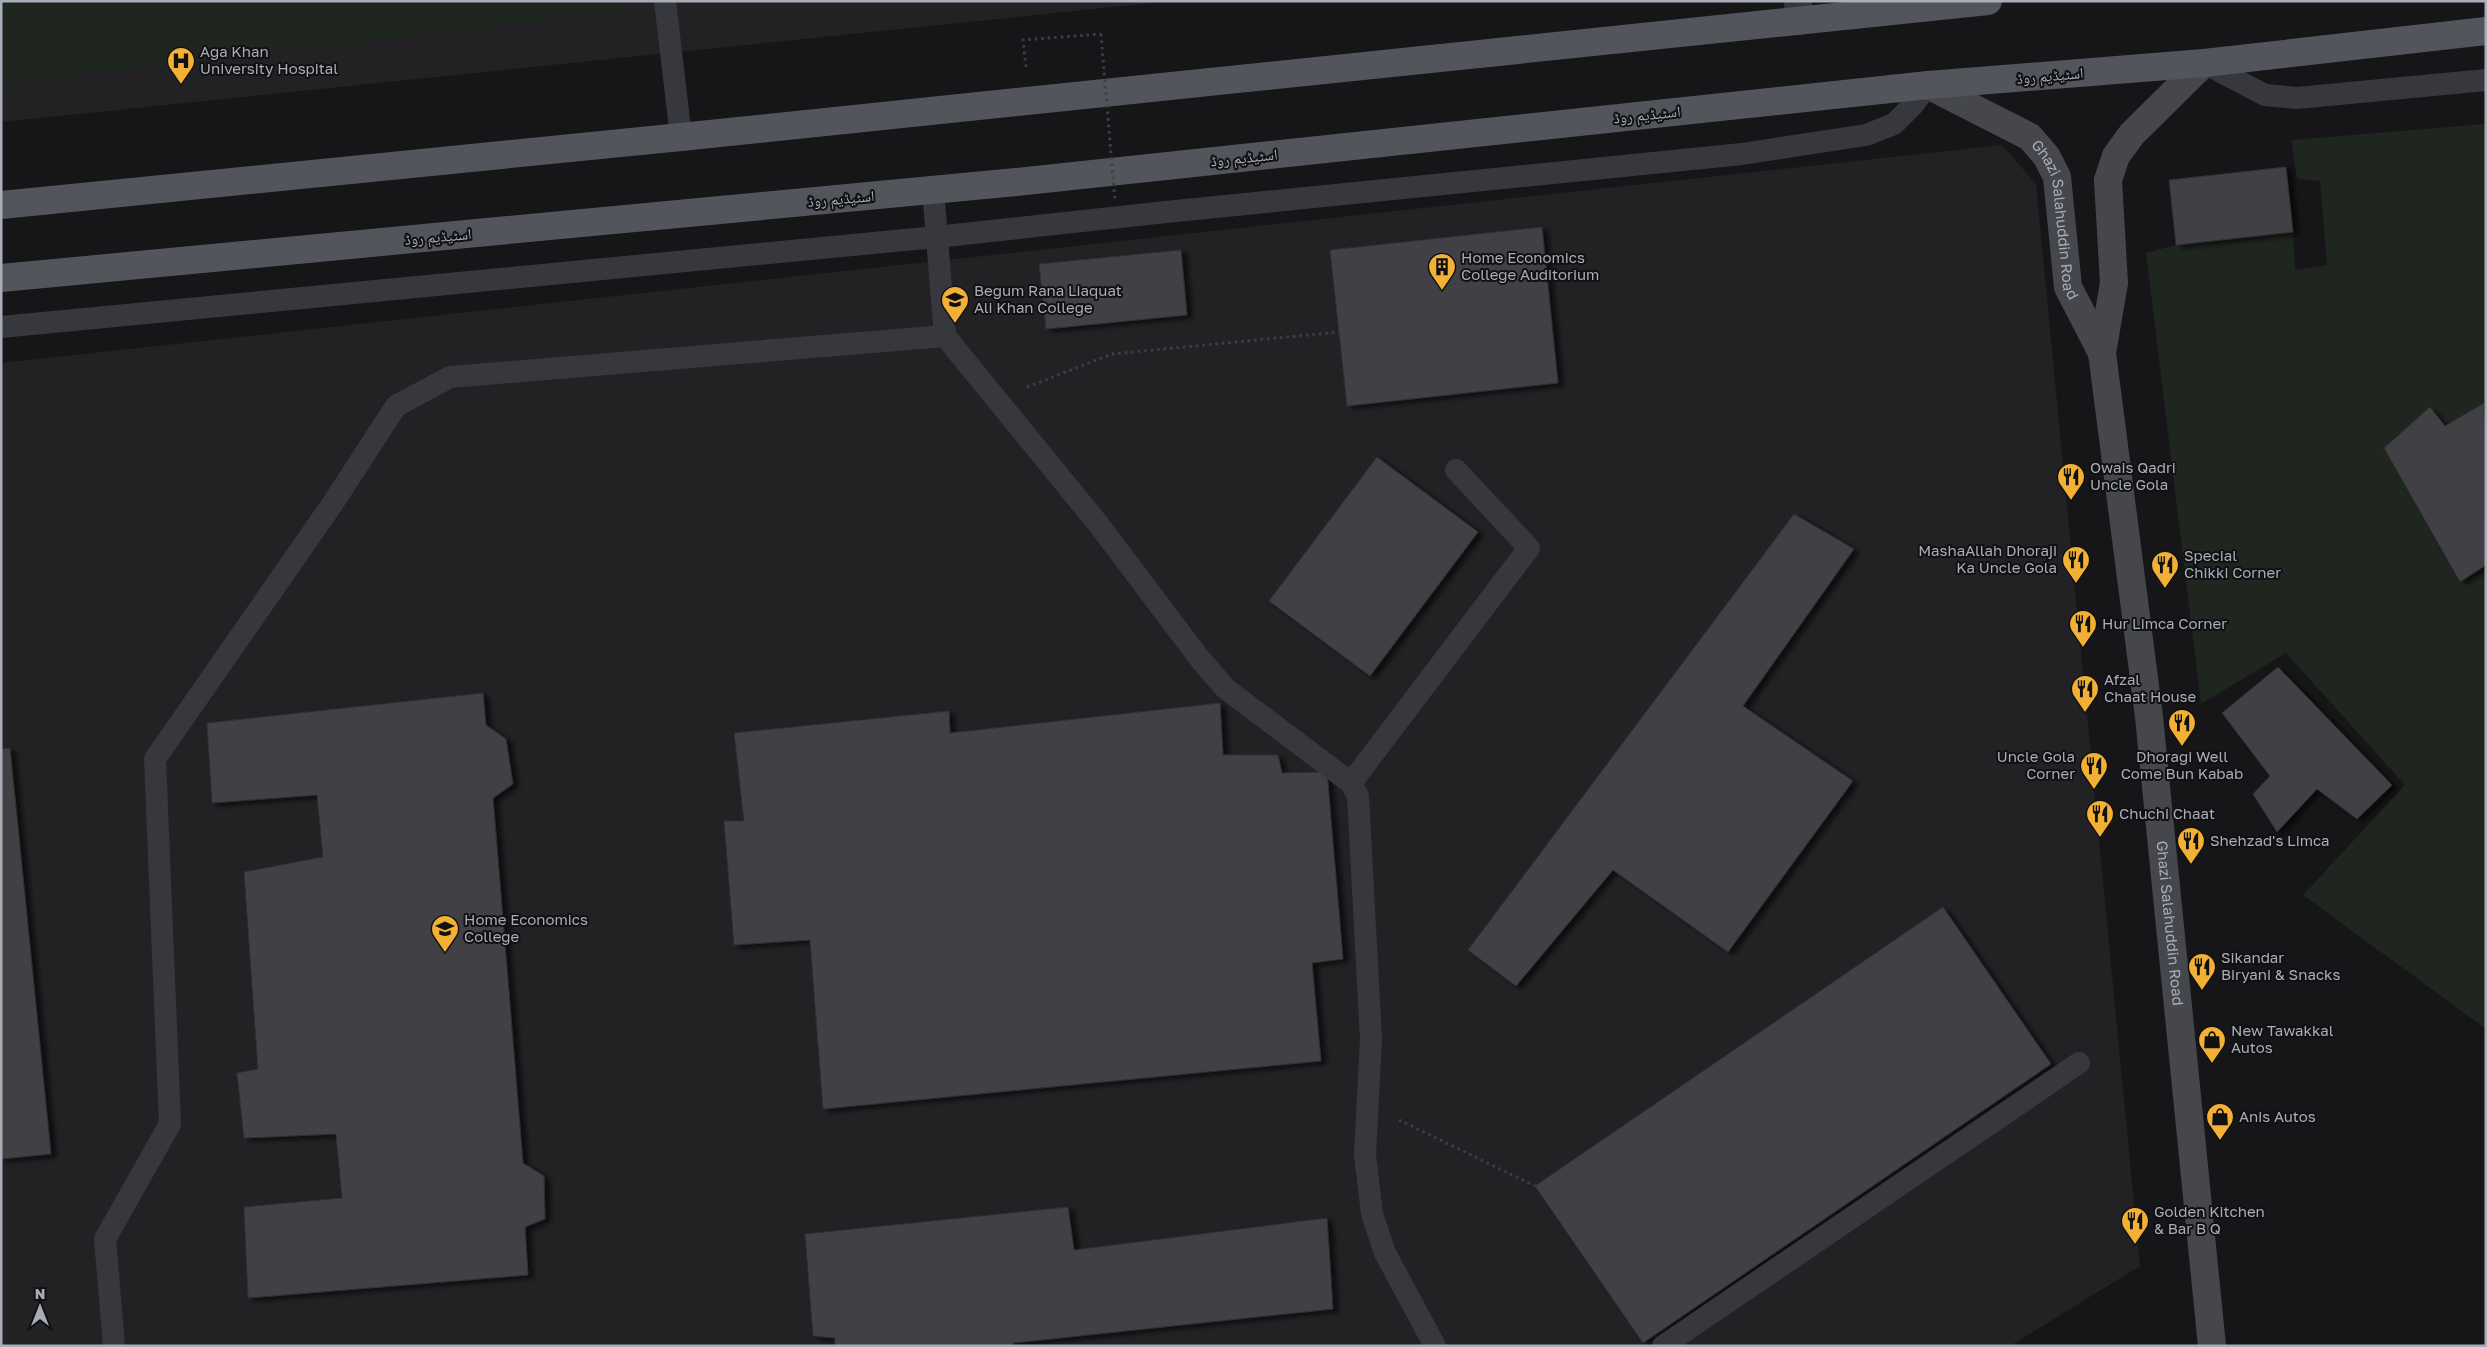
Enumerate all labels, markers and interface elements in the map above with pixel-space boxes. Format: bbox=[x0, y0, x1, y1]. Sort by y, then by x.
place label: Aga Khan University Hospital bbox=[200, 42, 338, 77]
hospital icon: Aga Khan University Hospital bbox=[166, 46, 196, 85]
street label: اسٹیڈیم روڈ bbox=[2016, 63, 2084, 89]
street label: اسٹیڈیم روڈ bbox=[1613, 102, 1681, 128]
street label: Ghazi Salahuddin Road bbox=[2028, 136, 2083, 302]
street label: اسٹیڈیم روڈ bbox=[1210, 145, 1278, 171]
street label: اسٹیڈیم روڈ bbox=[807, 186, 875, 212]
street label: اسٹیڈیم روڈ bbox=[404, 224, 472, 250]
place label: Home Economics College Auditorium bbox=[1461, 248, 1599, 283]
building icon: Home Economics College Auditorium bbox=[1427, 252, 1457, 291]
place label: Begum Rana Liaquat Ali Khan College bbox=[974, 281, 1122, 316]
school or university icon: Begum Rana Liaquat Ali Khan College bbox=[940, 285, 970, 324]
place label: Owais Qadri Uncle Gola bbox=[2090, 458, 2176, 493]
restaurant icon: Owais Qadri Uncle Gola bbox=[2056, 462, 2086, 501]
place label: MashaAllah Dhoraji Ka Uncle Gola bbox=[1918, 541, 2057, 576]
restaurant icon: MashaAllah Dhoraji Ka Uncle Gola bbox=[2061, 545, 2091, 584]
place label: Special Chikki Corner bbox=[2184, 546, 2281, 581]
restaurant icon: Special Chikki Corner bbox=[2150, 550, 2180, 589]
restaurant icon: Hur Limca Corner bbox=[2068, 609, 2098, 648]
place label: Hur Limca Corner bbox=[2102, 614, 2227, 632]
place label: Afzal Chaat House bbox=[2104, 670, 2196, 705]
restaurant icon: Afzal Chaat House bbox=[2070, 674, 2100, 713]
restaurant icon: Dhoragi Well Come Bun Kabab bbox=[2167, 708, 2197, 747]
place label: Uncle Gola Corner bbox=[1997, 747, 2075, 782]
place label: Dhoragi Well Come Bun Kabab bbox=[2121, 747, 2243, 782]
restaurant icon: Uncle Gola Corner bbox=[2079, 751, 2109, 790]
restaurant icon: Chuchi Chaat bbox=[2085, 799, 2115, 838]
place label: Chuchi Chaat bbox=[2119, 804, 2215, 822]
restaurant icon: Shehzad's Limca bbox=[2176, 826, 2206, 865]
place label: Shehzad's Limca bbox=[2210, 831, 2330, 849]
street label: Ghazi Salahuddin Road bbox=[2153, 840, 2188, 1006]
place label: Home Economics College bbox=[464, 910, 588, 945]
school or university icon: Home Economics College bbox=[430, 914, 460, 953]
place label: Sikandar Biryani & Snacks bbox=[2221, 948, 2341, 983]
restaurant icon: Sikandar Biryani & Snacks bbox=[2187, 952, 2217, 991]
place label: New Tawakkal Autos bbox=[2231, 1021, 2334, 1056]
shop icon: New Tawakkal Autos bbox=[2197, 1025, 2227, 1064]
shop icon: Anis Autos bbox=[2205, 1102, 2235, 1141]
place label: Anis Autos bbox=[2239, 1107, 2316, 1125]
place label: Golden Kitchen & Bar B Q bbox=[2154, 1202, 2265, 1237]
restaurant icon: Golden Kitchen & Bar B Q bbox=[2120, 1206, 2150, 1245]
north arrow bbox=[15, 1282, 65, 1332]
text: N bbox=[35, 1285, 45, 1302]

